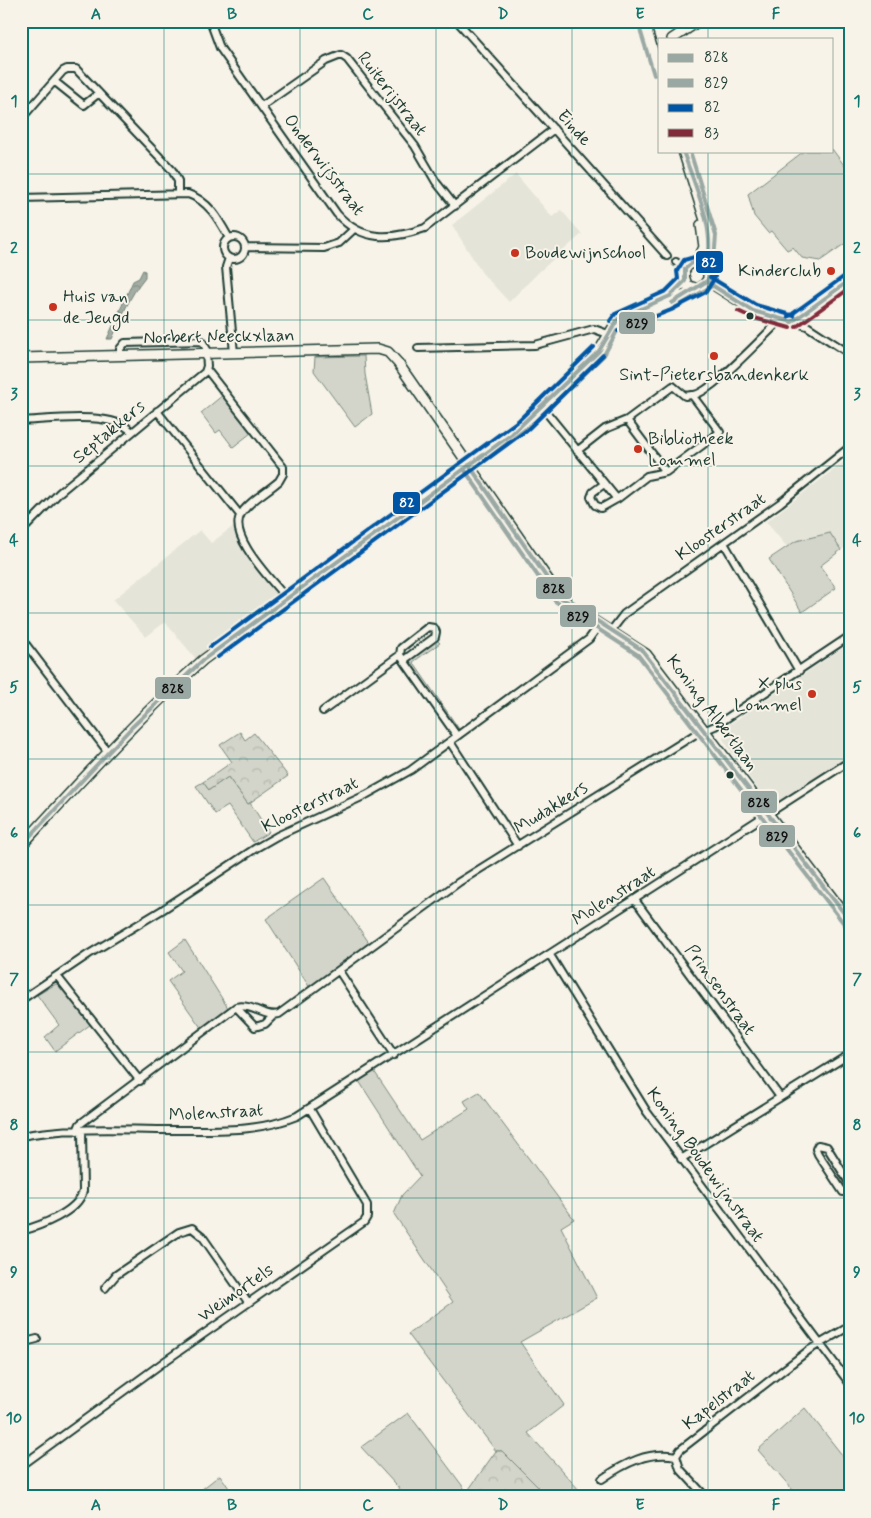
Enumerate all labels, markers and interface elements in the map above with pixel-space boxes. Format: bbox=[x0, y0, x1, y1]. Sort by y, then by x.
text: A bbox=[91, 4, 101, 25]
text: B bbox=[227, 4, 237, 25]
text: C bbox=[362, 4, 374, 25]
text: D bbox=[497, 4, 509, 25]
text: E bbox=[635, 4, 645, 25]
text: F bbox=[772, 4, 781, 25]
legend bbox=[658, 38, 834, 152]
street label: Ruiterijstraat bbox=[351, 47, 433, 141]
text: 828 bbox=[704, 48, 728, 68]
text: 829 bbox=[704, 74, 728, 94]
text: 1 bbox=[10, 91, 18, 112]
text: 1 bbox=[853, 91, 861, 112]
text: 82 bbox=[704, 98, 720, 118]
street label: Einde bbox=[551, 105, 597, 151]
street label: Onderwijsstraat bbox=[278, 109, 370, 221]
text: 83 bbox=[704, 124, 719, 144]
text: 2 bbox=[10, 238, 18, 259]
text: 2 bbox=[853, 238, 861, 259]
place label: Boudewijnschool bbox=[525, 241, 646, 265]
marker: Boudewijnschool bbox=[509, 247, 521, 259]
line badge: 82 bbox=[695, 250, 724, 274]
text: 82 bbox=[701, 254, 717, 272]
place label: Kinderclub bbox=[738, 259, 821, 283]
marker: Kinderclub bbox=[825, 265, 837, 277]
place label: Huis van de Jeugd bbox=[63, 285, 129, 331]
marker: Huis van de Jeugd bbox=[47, 301, 59, 313]
line badge: 829 bbox=[618, 311, 656, 335]
unlabelled marker bbox=[745, 311, 755, 321]
text: 829 bbox=[626, 315, 648, 333]
street label: Norbert Neeckxlaan bbox=[143, 324, 295, 350]
marker: Sint-Pietersbandenkerk bbox=[708, 350, 720, 362]
place label: Sint-Pietersbandenkerk bbox=[619, 363, 809, 387]
text: 3 bbox=[10, 384, 18, 405]
text: 3 bbox=[853, 384, 861, 405]
street label: Septakkers bbox=[68, 395, 150, 469]
place label: Bibliotheek Lommel bbox=[648, 427, 734, 472]
marker: Bibliotheek Lommel bbox=[632, 443, 644, 455]
street label: Kloosterstraat bbox=[671, 487, 771, 567]
line badge: 82 bbox=[392, 491, 421, 515]
text: 82 bbox=[399, 494, 415, 512]
text: 4 bbox=[9, 530, 19, 551]
text: 4 bbox=[852, 530, 862, 551]
line badge: 828 bbox=[535, 576, 573, 600]
text: 828 bbox=[543, 580, 565, 598]
line badge: 829 bbox=[559, 604, 597, 628]
text: 829 bbox=[567, 608, 589, 626]
street label: Koning Albertlaan bbox=[660, 650, 764, 776]
place label: X plus Lommel bbox=[734, 672, 802, 717]
line badge: 828 bbox=[154, 676, 192, 700]
text: 5 bbox=[9, 677, 19, 698]
text: 5 bbox=[852, 677, 862, 698]
text: 828 bbox=[162, 680, 184, 698]
marker: X plus Lommel bbox=[806, 688, 818, 700]
unlabelled marker bbox=[725, 770, 735, 780]
street label: Kloosterstraat bbox=[258, 771, 362, 839]
street label: Mudakkers bbox=[510, 776, 592, 840]
line badge: 828 bbox=[740, 790, 778, 814]
text: 828 bbox=[748, 794, 770, 812]
text: 6 bbox=[10, 823, 18, 844]
text: 6 bbox=[853, 823, 861, 844]
line badge: 829 bbox=[758, 824, 796, 848]
text: 829 bbox=[766, 828, 788, 846]
street label: Molenstraat bbox=[568, 860, 660, 932]
street label: Prinsenstraat bbox=[679, 940, 761, 1040]
text: 7 bbox=[9, 969, 19, 990]
text: 7 bbox=[852, 969, 862, 990]
street label: Koning Boudewijnstraat bbox=[641, 1083, 770, 1248]
street label: Molenstraat bbox=[168, 1099, 264, 1127]
text: 8 bbox=[9, 1115, 19, 1136]
text: 8 bbox=[852, 1115, 862, 1136]
street label: Weimortels bbox=[193, 1258, 279, 1328]
text: 9 bbox=[10, 1262, 18, 1283]
text: 9 bbox=[853, 1262, 861, 1283]
street label: Kapelstraat bbox=[678, 1364, 760, 1436]
text: 10 bbox=[6, 1408, 22, 1429]
text: 10 bbox=[849, 1408, 865, 1429]
text: A bbox=[91, 1495, 101, 1516]
text: B bbox=[227, 1495, 237, 1516]
text: C bbox=[362, 1495, 374, 1516]
text: D bbox=[497, 1495, 509, 1516]
text: E bbox=[635, 1495, 645, 1516]
text: F bbox=[772, 1495, 781, 1516]

